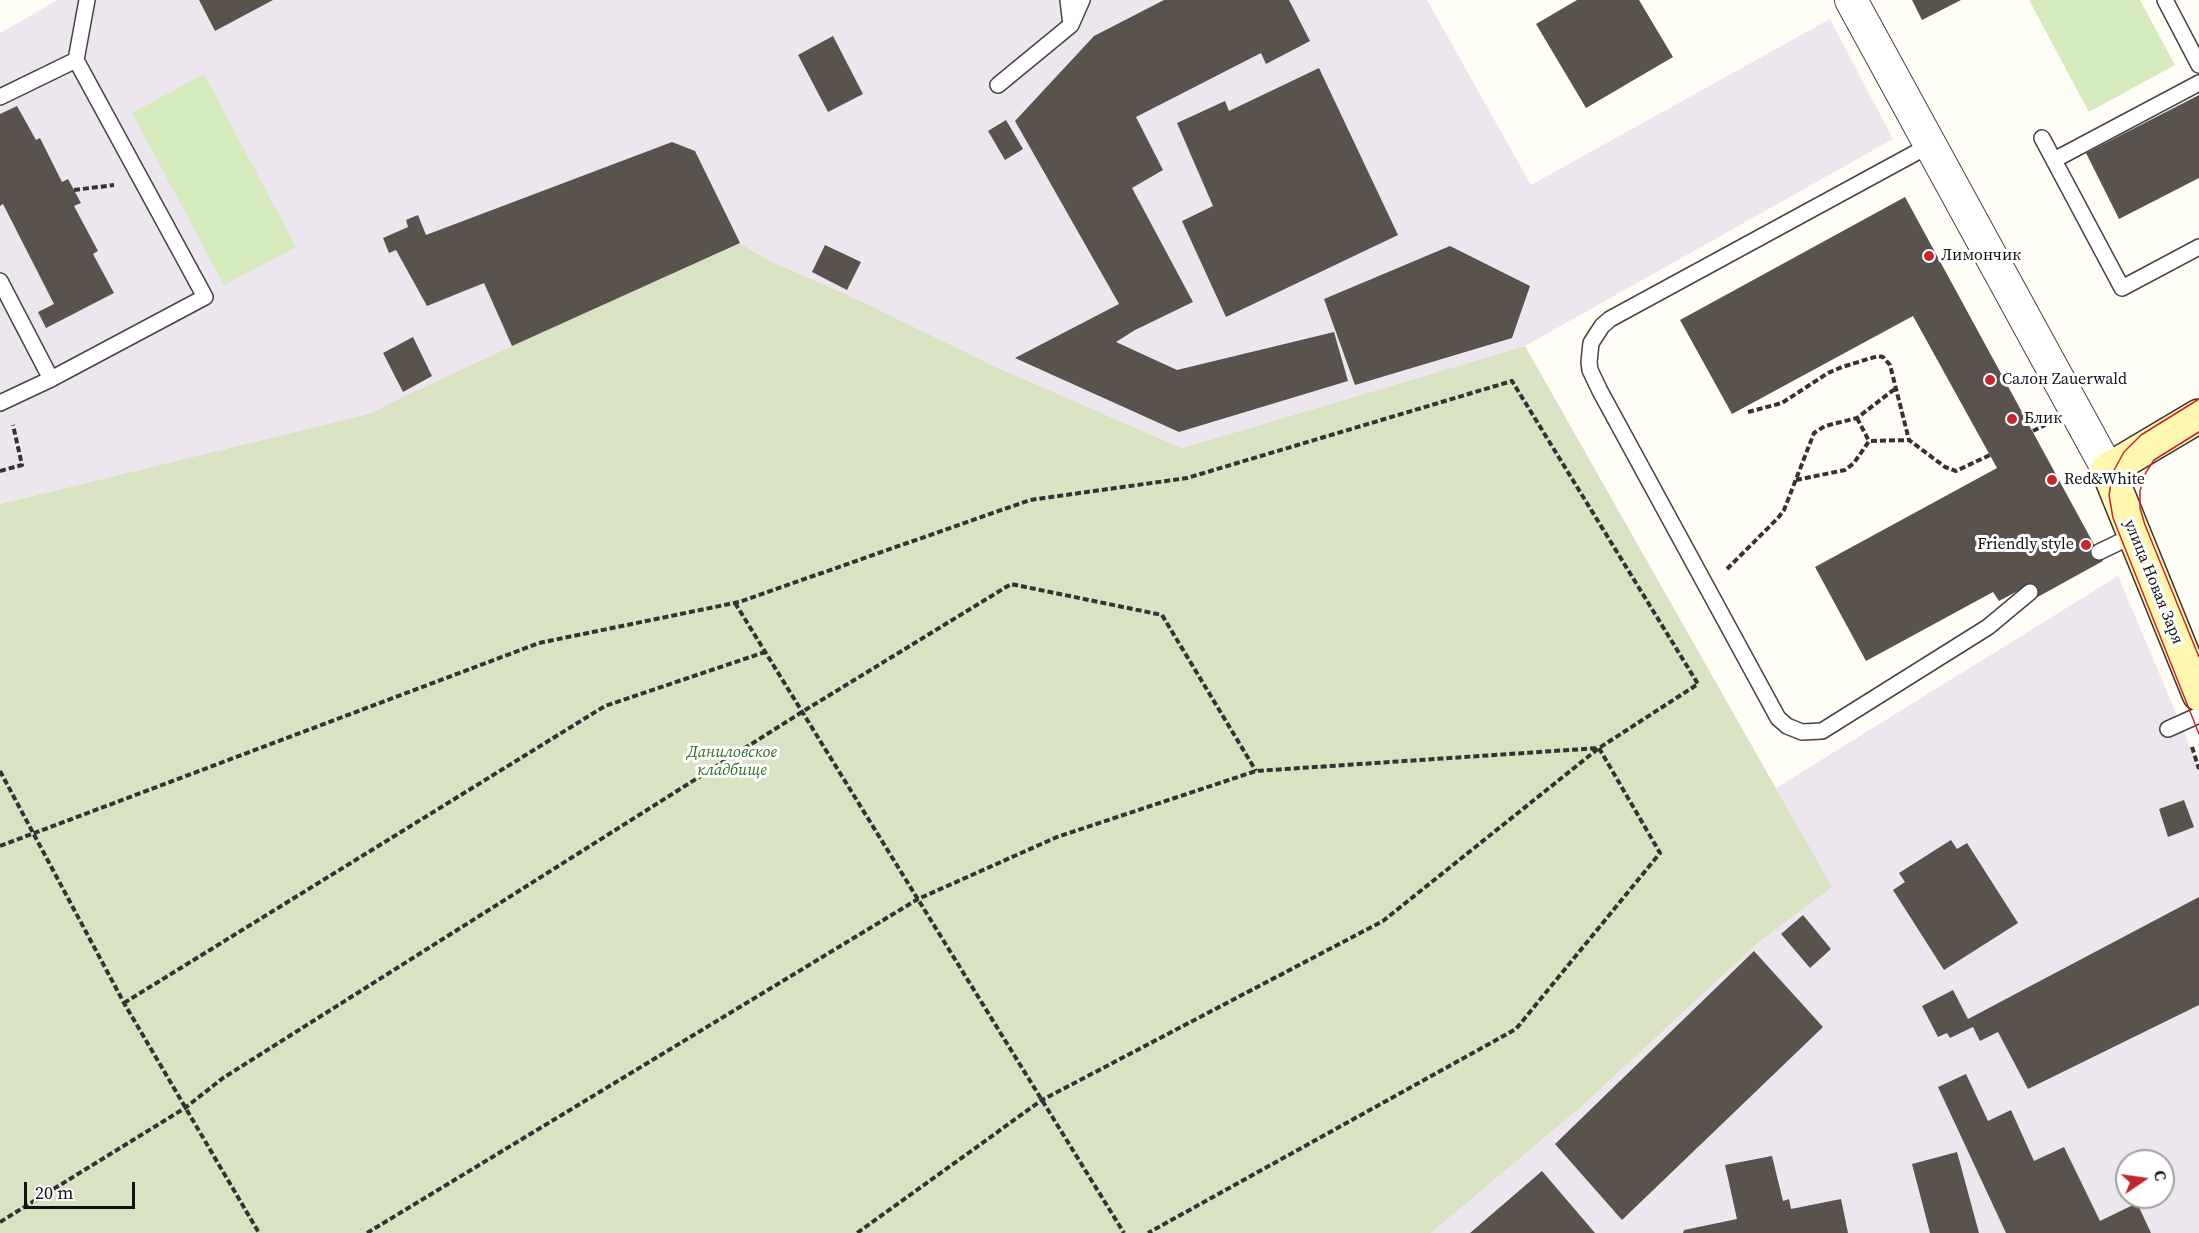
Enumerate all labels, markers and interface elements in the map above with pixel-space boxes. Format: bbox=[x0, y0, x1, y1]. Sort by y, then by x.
place label: Лимончик bbox=[1941, 246, 2021, 266]
marker: Лимончик bbox=[1922, 249, 1936, 263]
place label: Салон Zauerwald bbox=[2002, 370, 2127, 390]
marker: Салон Zauerwald bbox=[1983, 373, 1997, 387]
place label: Блик bbox=[2024, 409, 2062, 429]
marker: Блик bbox=[2005, 412, 2019, 426]
place label: Red&White bbox=[2064, 470, 2145, 490]
marker: Red&White bbox=[2045, 473, 2059, 487]
street label: улица Новая Заря bbox=[2119, 517, 2187, 647]
place label: Friendly style bbox=[1977, 535, 2074, 555]
marker: Friendly style bbox=[2079, 538, 2093, 552]
park label: Даниловское кладбище bbox=[687, 743, 777, 781]
north arrow bbox=[2115, 1149, 2175, 1209]
text: С bbox=[2149, 1168, 2172, 1183]
scale bar bbox=[27, 1170, 138, 1208]
text: 20 m bbox=[35, 1180, 73, 1205]

